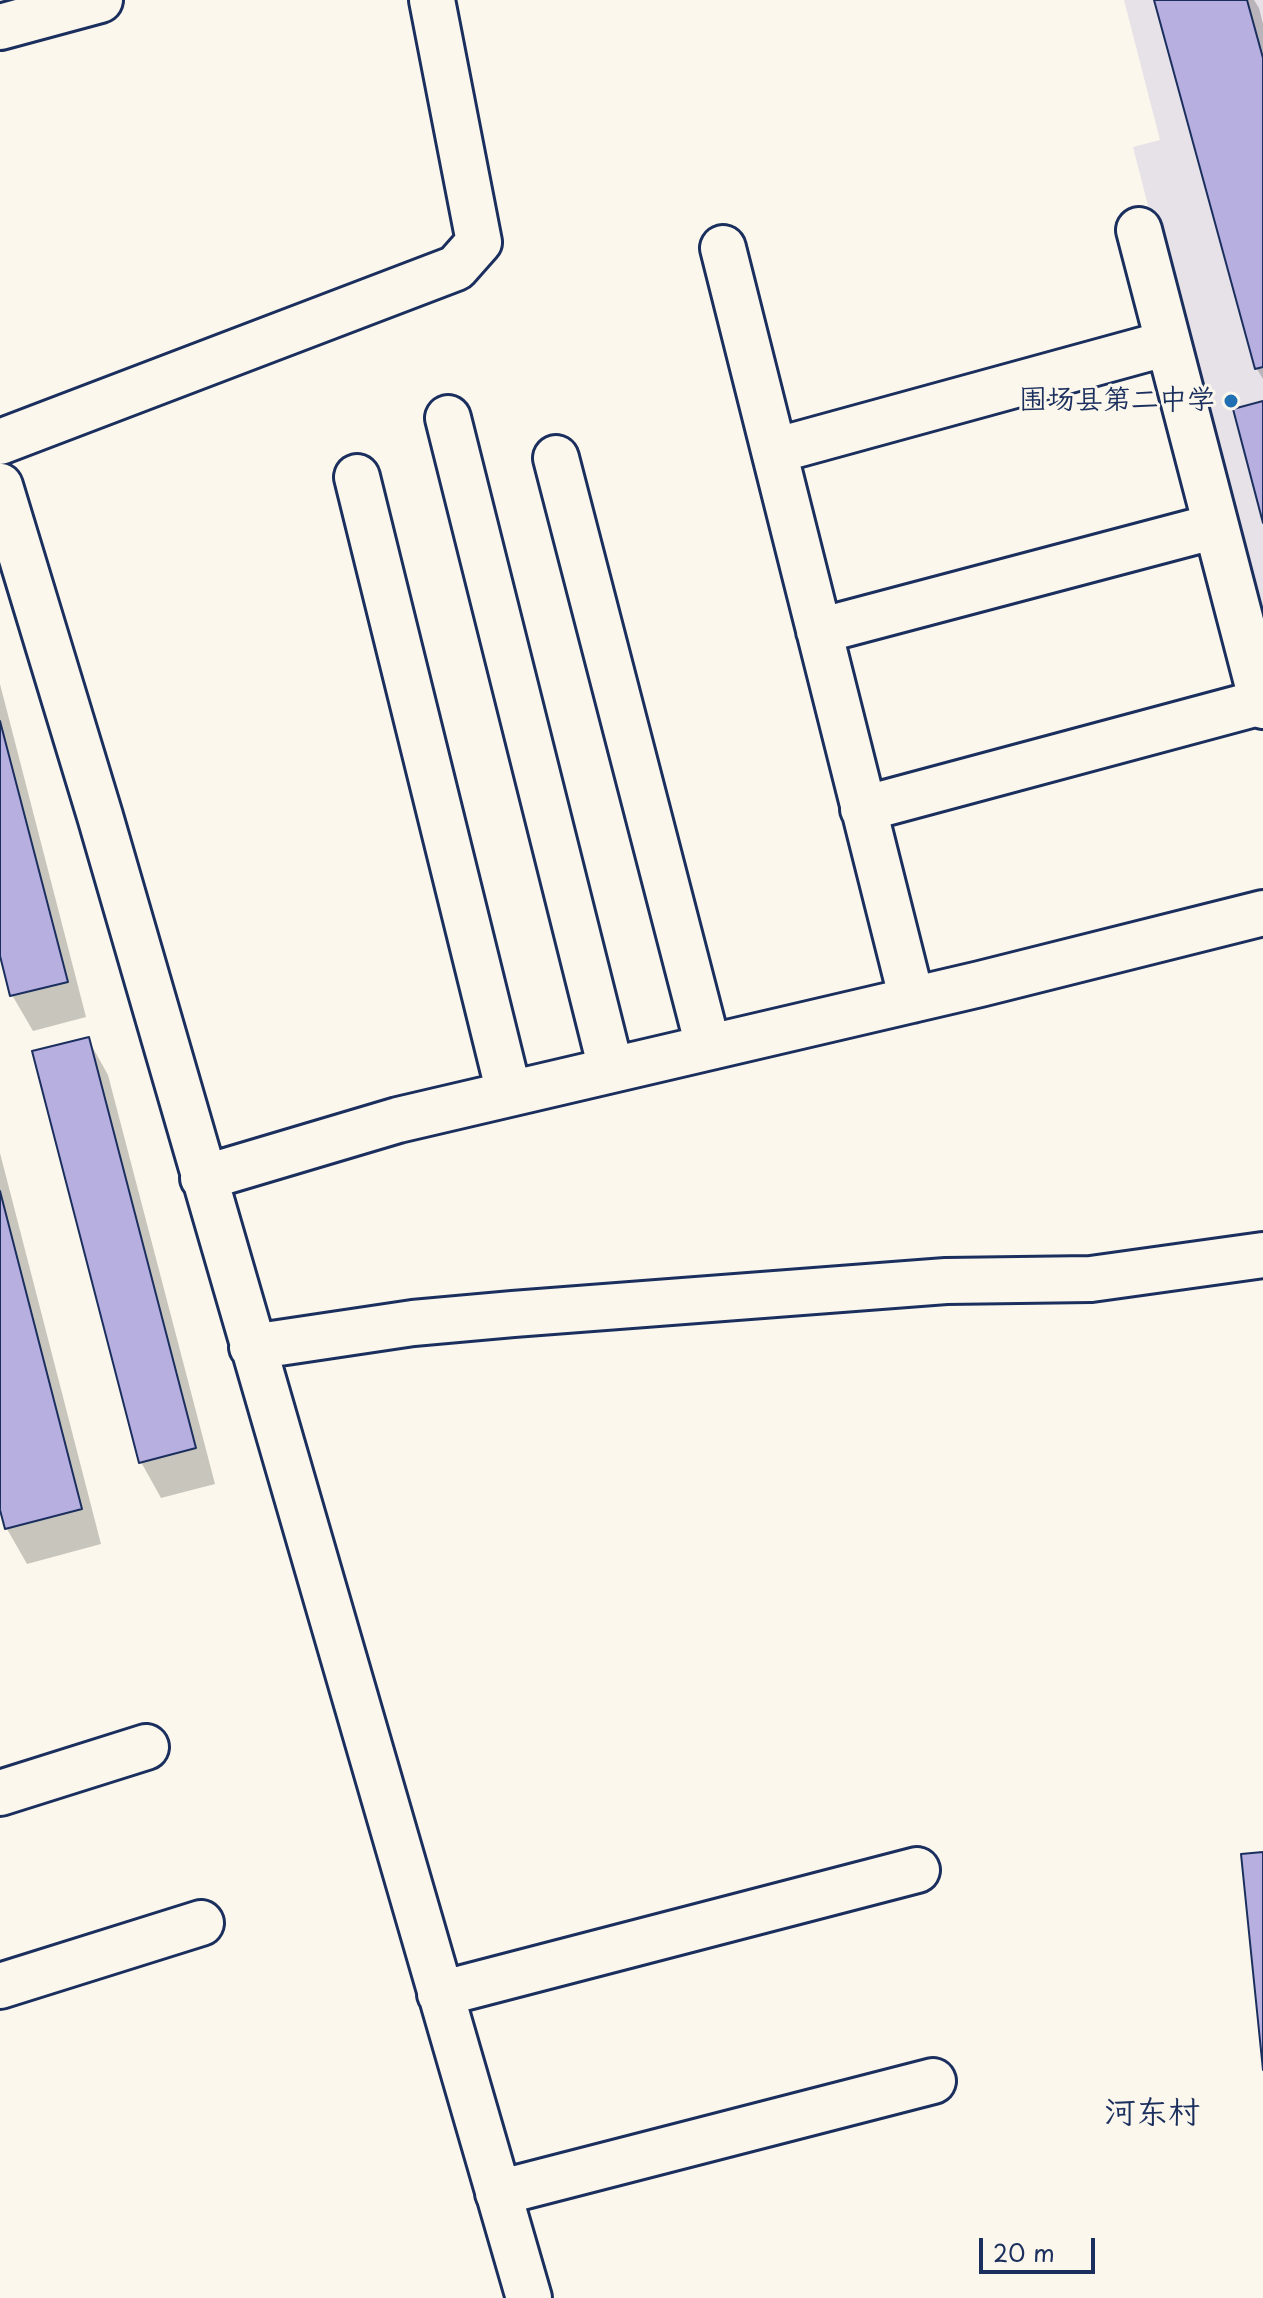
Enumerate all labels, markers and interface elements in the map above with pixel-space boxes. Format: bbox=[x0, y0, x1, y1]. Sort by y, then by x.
place label: 围场县第二中学 bbox=[1019, 384, 1215, 418]
marker: 围场县第二中学 bbox=[1222, 392, 1240, 410]
district label: 河东村 bbox=[1104, 2095, 1200, 2133]
scale bar bbox=[983, 2222, 1099, 2272]
text: 20 m bbox=[993, 2234, 1055, 2270]

